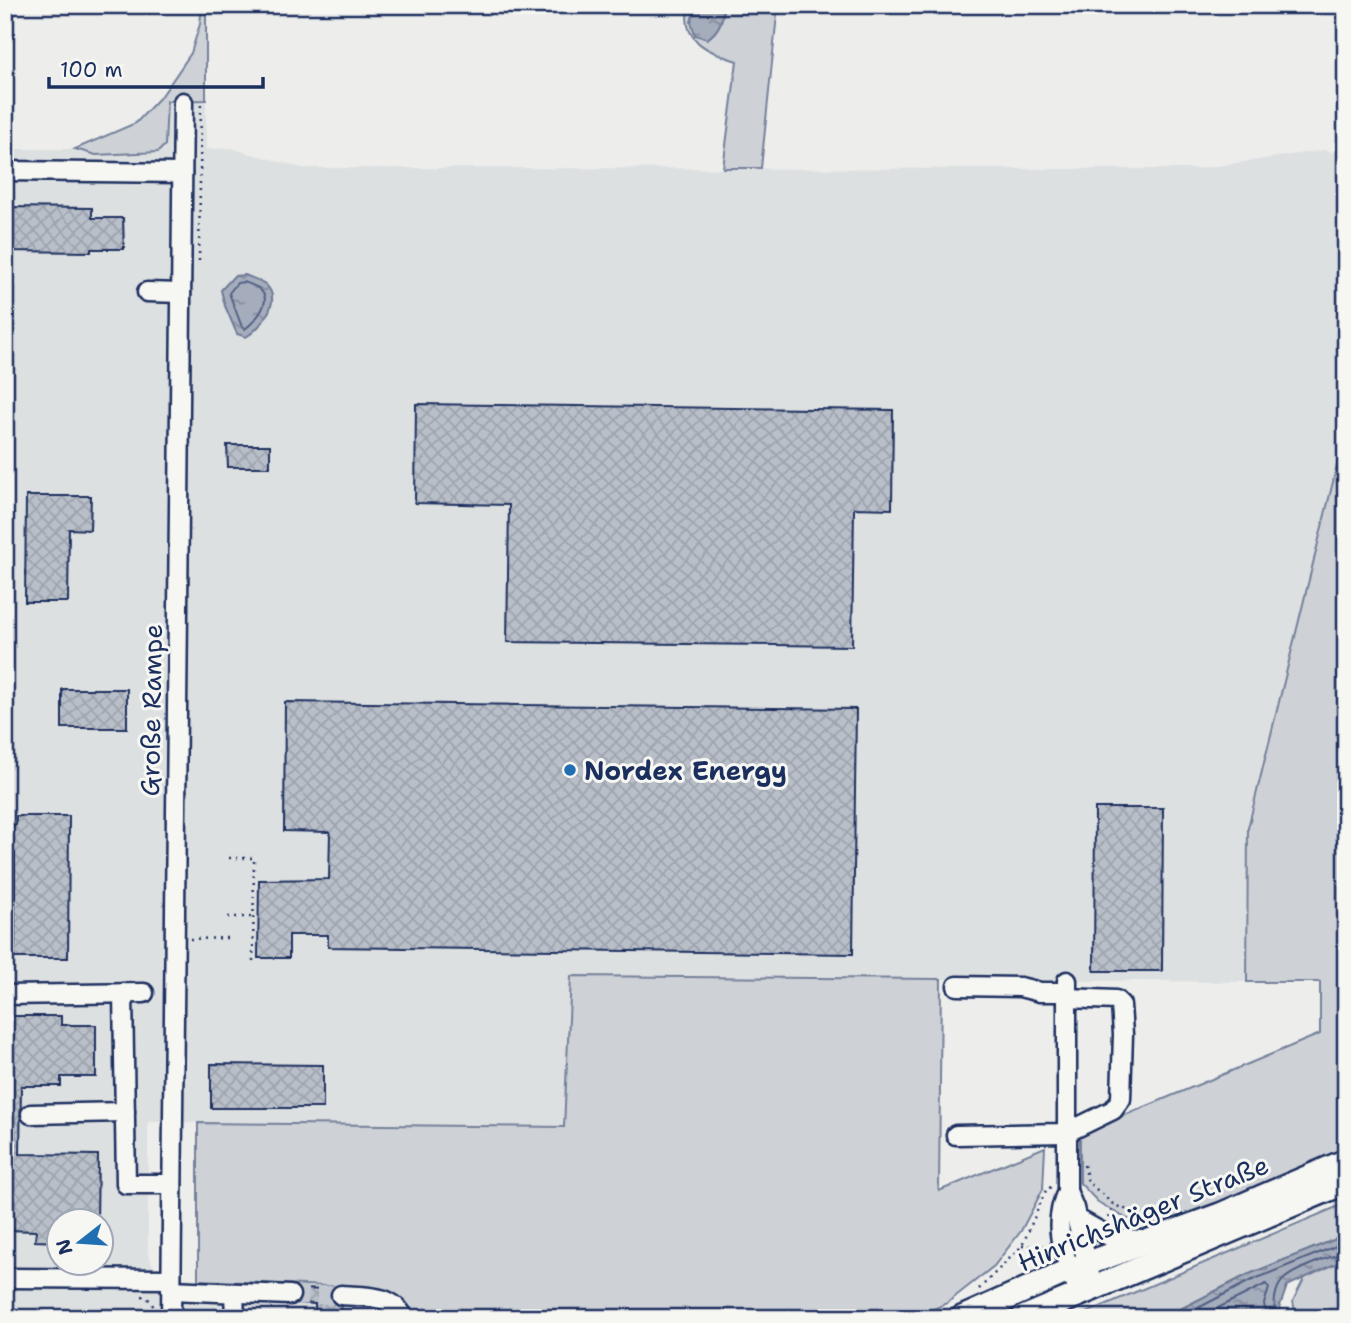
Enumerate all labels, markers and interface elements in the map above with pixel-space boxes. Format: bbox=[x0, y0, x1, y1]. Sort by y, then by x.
scale bar bbox=[49, 46, 262, 90]
text: 100 m bbox=[60, 56, 123, 84]
street label: Große Rampe bbox=[132, 623, 170, 797]
place label: Nordex Energy bbox=[584, 753, 787, 788]
marker: Nordex Energy bbox=[562, 762, 578, 778]
street label: Hinrichshäger Straße bbox=[1012, 1147, 1274, 1279]
north arrow bbox=[46, 1208, 116, 1278]
text: N bbox=[50, 1236, 78, 1258]

